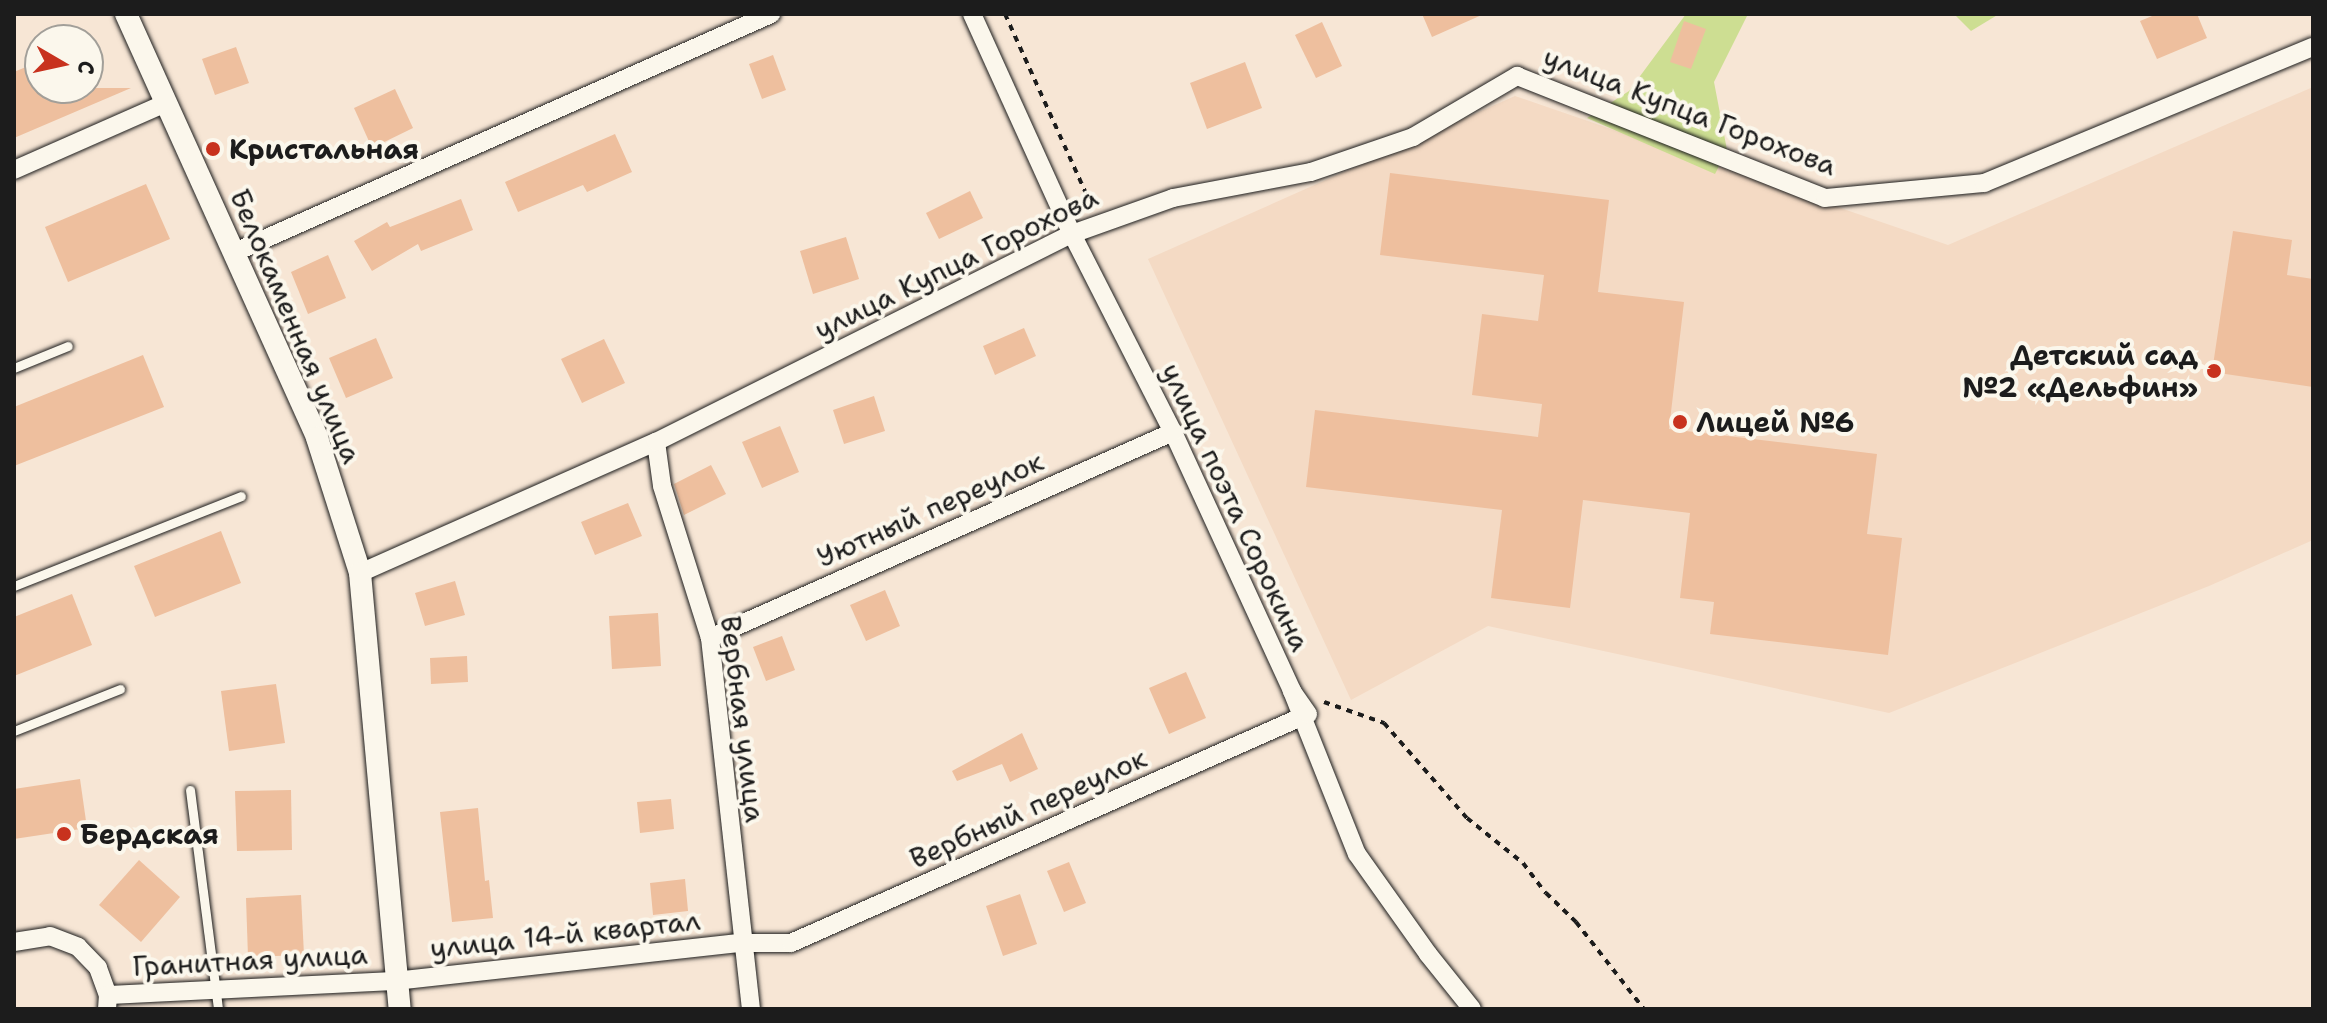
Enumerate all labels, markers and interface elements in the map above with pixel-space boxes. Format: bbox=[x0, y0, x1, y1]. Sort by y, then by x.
north arrow bbox=[24, 24, 104, 104]
street label: улица Купца Горохова bbox=[1539, 40, 1841, 182]
text: С bbox=[71, 59, 102, 76]
place label: Кристальная bbox=[229, 132, 419, 166]
marker: Кристальная bbox=[204, 140, 222, 158]
street label: улица Купца Горохова bbox=[809, 180, 1103, 346]
street label: Белокаменная улица bbox=[223, 184, 369, 468]
place label: Детский сад №2 «Дельфин» bbox=[1962, 338, 2198, 404]
street label: улица поэта Сорокина bbox=[1154, 358, 1318, 656]
marker: Детский сад №2 «Дельфин» bbox=[2205, 362, 2223, 380]
place label: Лицей №6 bbox=[1696, 405, 1854, 439]
marker: Лицей №6 bbox=[1671, 413, 1689, 431]
street label: Уютный переулок bbox=[812, 444, 1048, 574]
street label: Вербная улица bbox=[714, 614, 772, 824]
street label: Вербный переулок bbox=[904, 741, 1152, 875]
place label: Бердская bbox=[80, 817, 219, 851]
marker: Бердская bbox=[55, 825, 73, 843]
street label: улица 14-й квартал bbox=[428, 903, 702, 965]
street label: Гранитная улица bbox=[132, 937, 368, 983]

